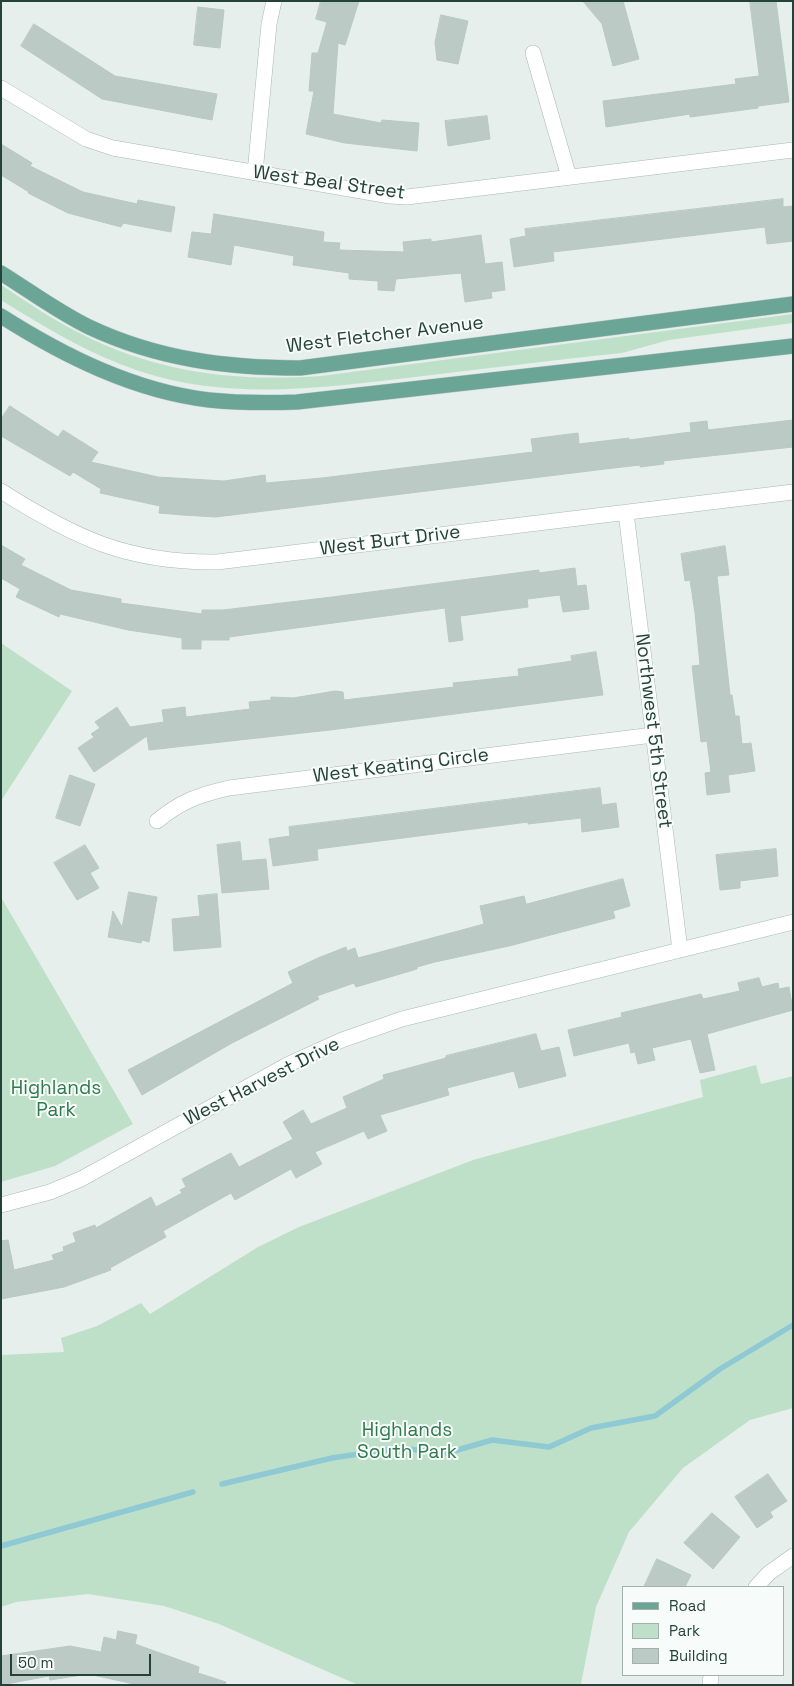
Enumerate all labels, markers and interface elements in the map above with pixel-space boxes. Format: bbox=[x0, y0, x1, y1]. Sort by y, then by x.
street label: West Beal Street bbox=[251, 161, 407, 205]
street label: West Fletcher Avenue bbox=[285, 312, 485, 358]
street label: West Burt Drive bbox=[318, 521, 462, 561]
street label: Northwest 5th Street bbox=[630, 632, 676, 830]
street label: West Keating Circle bbox=[312, 744, 490, 788]
street label: West Harvest Drive bbox=[180, 1033, 344, 1131]
park label: Highlands Park bbox=[11, 1078, 101, 1122]
park label: Highlands South Park bbox=[357, 1420, 457, 1464]
legend bbox=[622, 1586, 784, 1676]
text: Road bbox=[669, 1596, 706, 1615]
text: Park bbox=[669, 1621, 700, 1640]
scale bar bbox=[12, 1644, 154, 1676]
text: Building bbox=[669, 1646, 728, 1665]
text: 50 m bbox=[18, 1653, 53, 1672]

